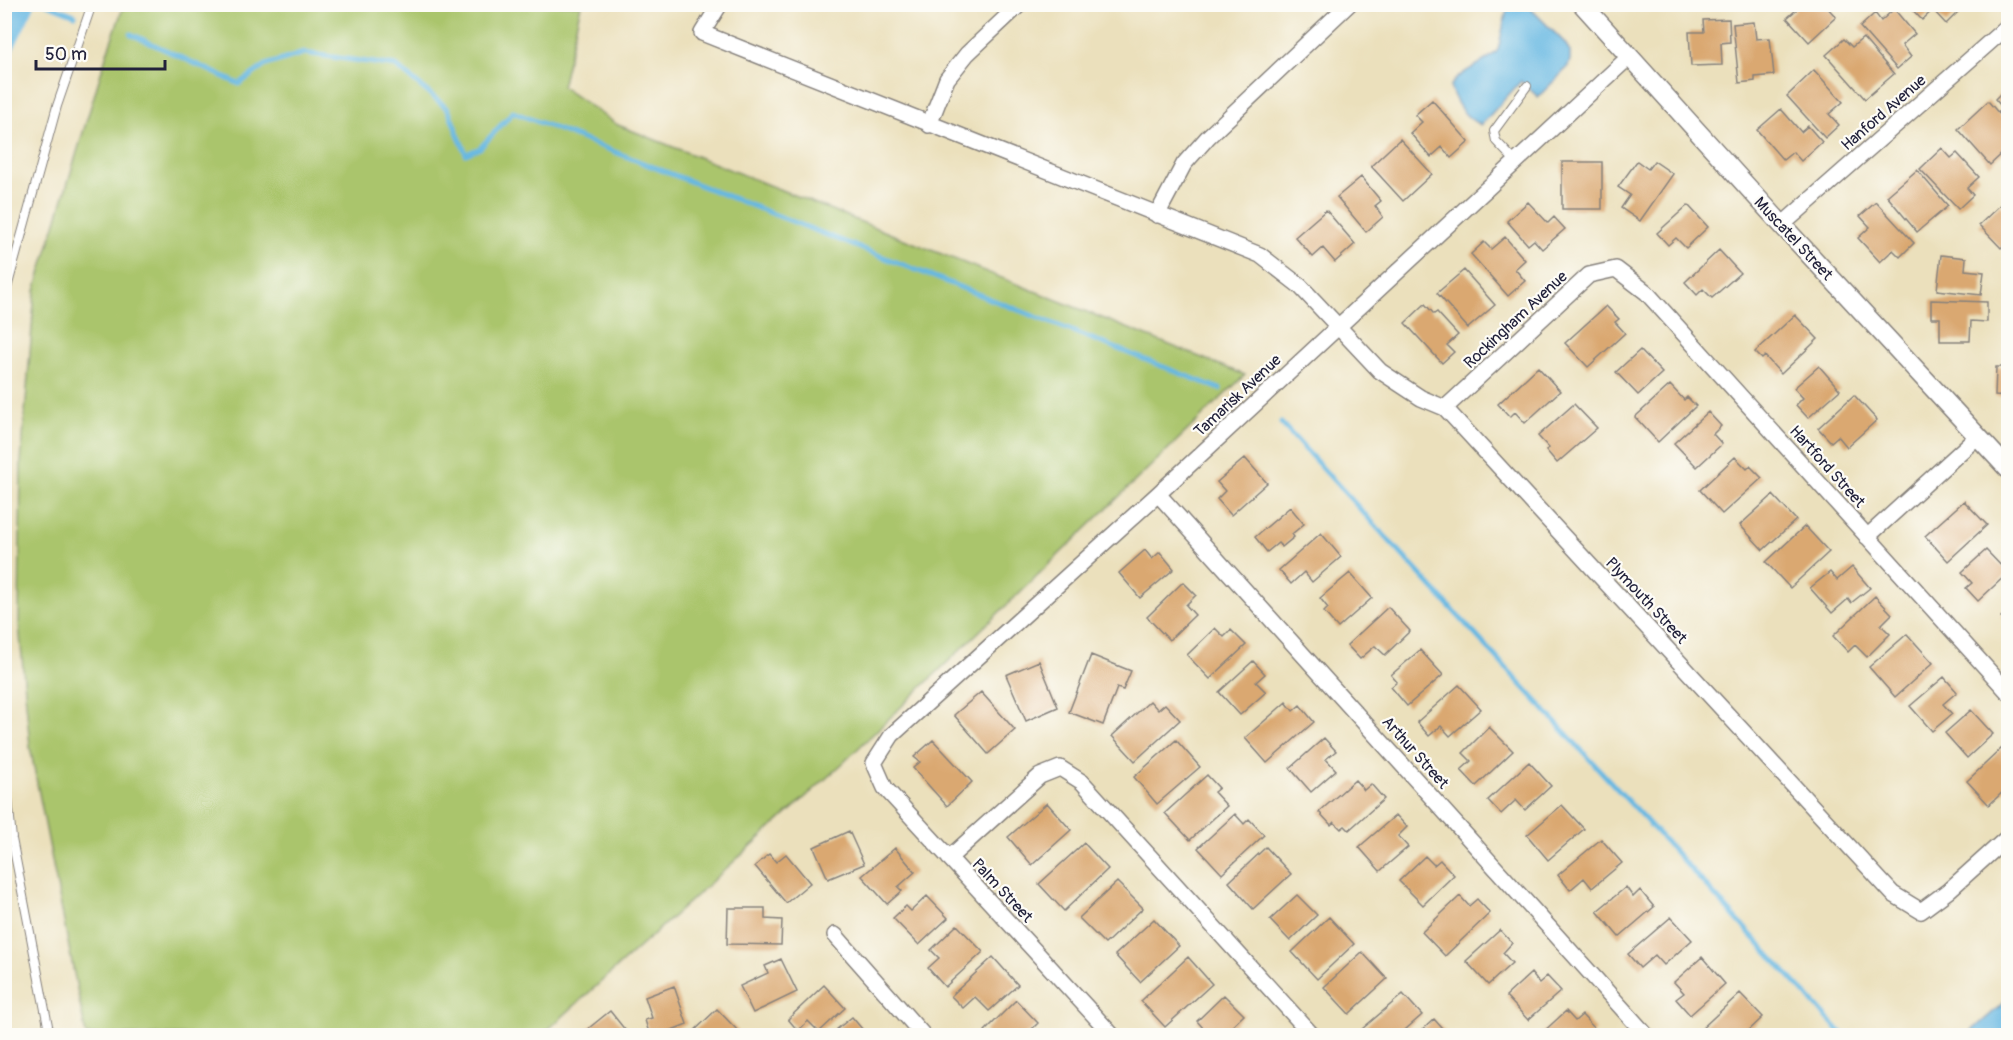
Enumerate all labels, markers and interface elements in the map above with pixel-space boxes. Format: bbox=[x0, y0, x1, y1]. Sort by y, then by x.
scale bar bbox=[36, 33, 165, 71]
text: 50 m bbox=[45, 43, 87, 66]
street label: Hanford Avenue bbox=[1837, 70, 1930, 155]
street label: Muscatel Street bbox=[1750, 193, 1837, 285]
street label: Rockingham Avenue bbox=[1460, 267, 1572, 373]
street label: Tamarisk Avenue bbox=[1190, 350, 1286, 441]
street label: Hartford Street bbox=[1785, 421, 1870, 512]
street label: Plymouth Street bbox=[1601, 553, 1692, 649]
street label: Arthur Street bbox=[1377, 712, 1453, 793]
street label: Palm Street bbox=[967, 854, 1037, 927]

